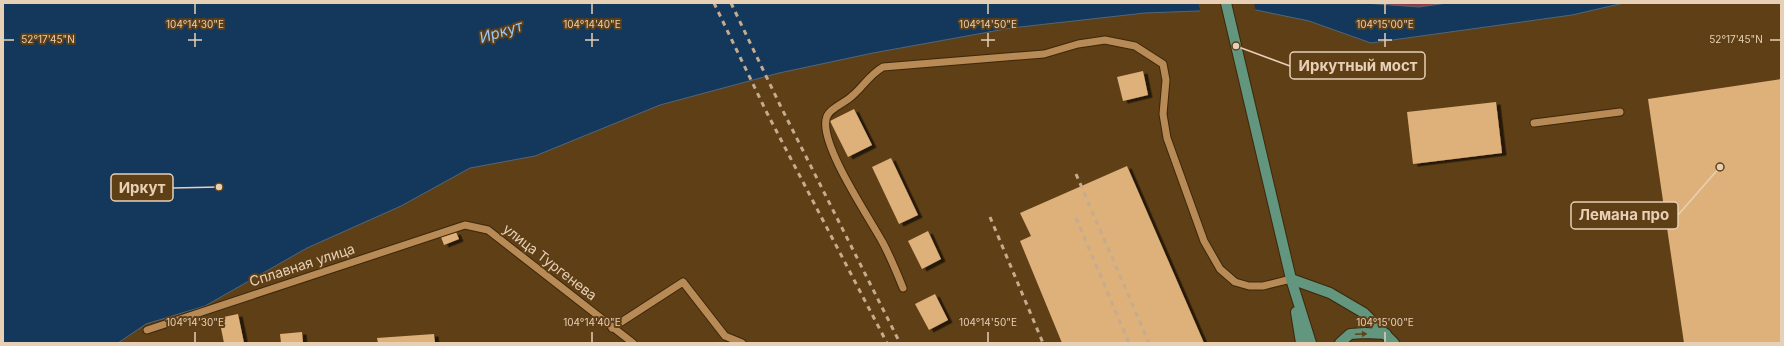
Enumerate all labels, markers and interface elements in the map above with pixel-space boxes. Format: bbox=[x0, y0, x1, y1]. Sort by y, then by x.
water label: Иркут bbox=[477, 16, 526, 47]
text: 104°14'30"E bbox=[166, 18, 224, 30]
text: 104°14'40"E bbox=[563, 18, 621, 30]
text: 104°14'50"E bbox=[959, 18, 1017, 30]
text: 104°15'00"E bbox=[1356, 18, 1414, 30]
text: 52°17'45"N bbox=[21, 33, 75, 45]
text: 52°17'45"N bbox=[1709, 33, 1763, 45]
callout: Иркутный мост bbox=[1290, 52, 1425, 79]
text: Иркутный мост bbox=[1299, 56, 1418, 75]
callout: Иркут bbox=[111, 174, 173, 201]
text: Иркут bbox=[119, 178, 166, 197]
callout: Лемана про bbox=[1571, 202, 1678, 229]
text: Лемана про bbox=[1579, 205, 1669, 224]
street label: улица Тургенева bbox=[500, 220, 601, 304]
street label: Сплавная улица bbox=[247, 239, 357, 290]
text: 104°14'30"E bbox=[166, 316, 224, 328]
text: 104°14'40"E bbox=[563, 316, 621, 328]
text: 104°14'50"E bbox=[959, 316, 1017, 328]
text: 104°15'00"E bbox=[1356, 316, 1414, 328]
one-way arrow bbox=[1355, 330, 1367, 337]

